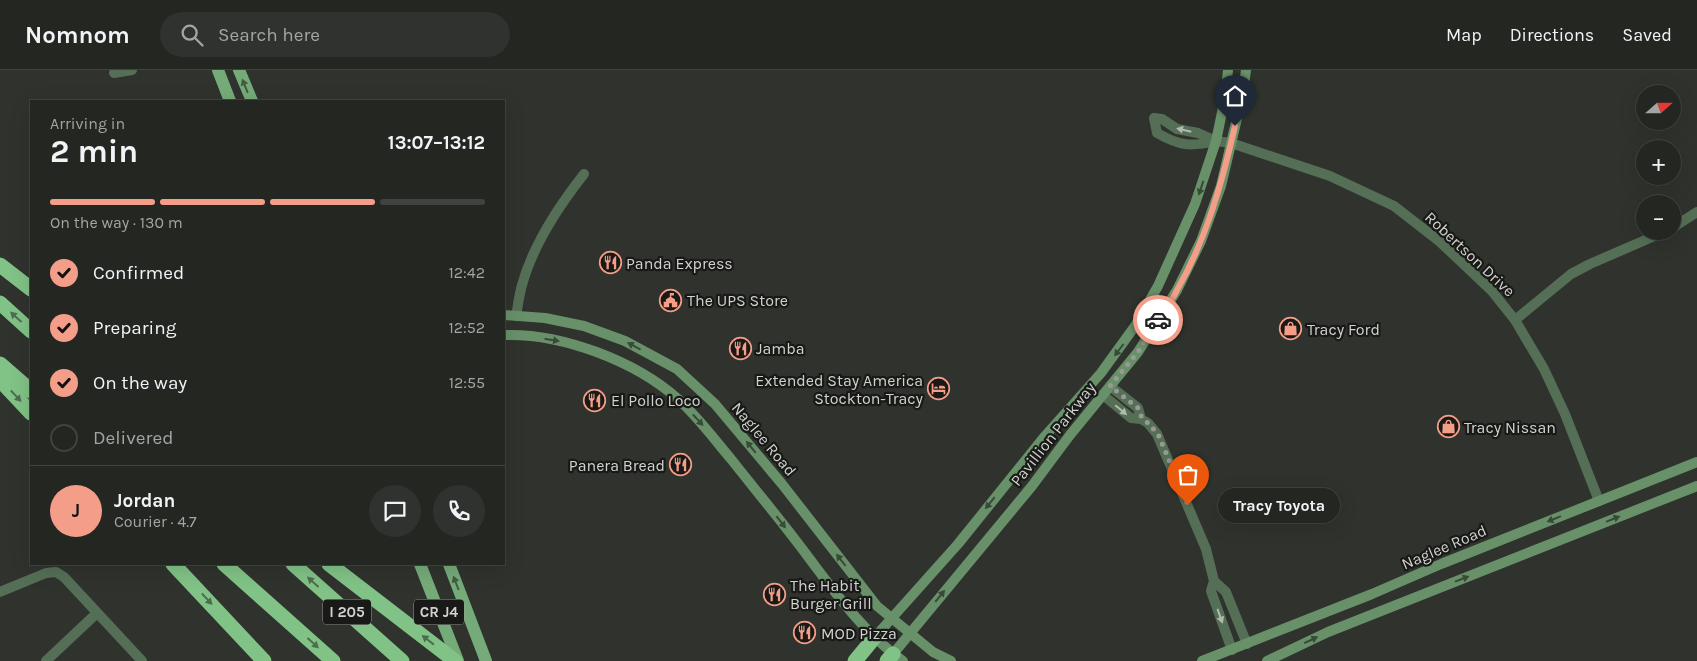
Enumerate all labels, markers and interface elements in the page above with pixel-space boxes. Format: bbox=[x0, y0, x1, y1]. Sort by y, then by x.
search box bbox=[160, 12, 510, 57]
text: Nomnom bbox=[25, 21, 130, 49]
icon: search bbox=[178, 21, 206, 49]
text: Search here bbox=[218, 24, 320, 46]
text: Map bbox=[1446, 24, 1482, 46]
text: Directions bbox=[1510, 24, 1594, 46]
text: Saved bbox=[1622, 24, 1672, 46]
pin bbox=[1214, 75, 1256, 126]
one-way arrow bbox=[241, 79, 249, 93]
icon: home bbox=[1221, 82, 1249, 110]
north arrow bbox=[1636, 85, 1681, 130]
map controls bbox=[1636, 85, 1681, 240]
text: Arriving in bbox=[50, 114, 125, 133]
one-way arrow bbox=[1176, 126, 1192, 134]
text: 13:07–13:12 bbox=[388, 132, 485, 154]
text: 2 min bbox=[50, 133, 138, 170]
button: + bbox=[1636, 140, 1681, 185]
one-way arrow bbox=[1197, 180, 1204, 195]
button: − bbox=[1636, 195, 1681, 240]
street label: Robertson Drive bbox=[1421, 207, 1519, 301]
text: On the way · 130 m bbox=[50, 213, 183, 232]
restaurant icon: Panda Express bbox=[598, 251, 622, 275]
place label: Panda Express bbox=[626, 254, 733, 273]
icon: check bbox=[50, 259, 78, 287]
text: Confirmed bbox=[93, 262, 184, 284]
text: 12:42 bbox=[449, 263, 485, 282]
public building icon: The UPS Store bbox=[659, 288, 683, 312]
place label: The UPS Store bbox=[687, 291, 788, 310]
courier bbox=[1133, 295, 1183, 345]
icon: car bbox=[1144, 306, 1172, 334]
one-way arrow bbox=[10, 311, 22, 323]
icon: check bbox=[50, 314, 78, 342]
text: Preparing bbox=[93, 317, 176, 339]
shop icon: Tracy Ford bbox=[1279, 317, 1303, 341]
text: 12:52 bbox=[448, 318, 485, 337]
place label: Tracy Ford bbox=[1307, 320, 1380, 339]
restaurant icon: Jamba bbox=[728, 336, 752, 360]
one-way arrow bbox=[544, 337, 560, 345]
place label: Jamba bbox=[756, 339, 805, 358]
one-way arrow bbox=[627, 342, 642, 350]
one-way arrow bbox=[1113, 343, 1124, 356]
icon: check bbox=[50, 369, 78, 397]
place label: Extended Stay America Stockton-Tracy bbox=[755, 371, 924, 408]
text: On the way bbox=[93, 372, 187, 394]
text: 12:55 bbox=[449, 373, 485, 392]
hotel icon: Extended Stay America Stockton-Tracy bbox=[927, 377, 951, 401]
street label: Pavillion Parkway bbox=[1007, 378, 1100, 490]
restaurant icon: El Pollo Loco bbox=[583, 388, 607, 412]
one-way arrow bbox=[10, 390, 22, 402]
place label: El Pollo Loco bbox=[611, 391, 701, 410]
street label: Naglee Road bbox=[728, 398, 800, 480]
one-way arrow bbox=[1115, 404, 1127, 415]
one-way arrow bbox=[692, 414, 704, 426]
shop icon: Tracy Nissan bbox=[1436, 415, 1460, 439]
place label: Tracy Nissan bbox=[1464, 418, 1556, 437]
text: Delivered bbox=[93, 427, 173, 449]
one-way arrow bbox=[745, 441, 756, 454]
restaurant icon: Panera Bread bbox=[669, 453, 693, 477]
pin bbox=[1167, 454, 1209, 505]
place label: Panera Bread bbox=[569, 456, 665, 475]
icon: bag bbox=[1174, 461, 1202, 489]
button: chat bbox=[369, 485, 421, 537]
button: phone bbox=[433, 485, 485, 537]
callout: Tracy Toyota bbox=[1218, 488, 1340, 522]
text: Jordan bbox=[114, 490, 175, 512]
one-way arrow bbox=[985, 496, 996, 509]
text: Tracy Toyota bbox=[1233, 496, 1325, 515]
text: J bbox=[72, 500, 80, 522]
text: Courier · 4.7 bbox=[114, 512, 197, 531]
one-way arrow bbox=[776, 515, 786, 529]
one-way arrow bbox=[1606, 515, 1620, 523]
one-way arrow bbox=[1546, 516, 1561, 523]
street label: Naglee Road bbox=[1399, 521, 1489, 573]
one-way arrow bbox=[835, 554, 846, 567]
one-way arrow bbox=[452, 575, 460, 590]
one-way arrow bbox=[1455, 575, 1470, 583]
one-way arrow bbox=[308, 576, 320, 588]
place label: The Habit Burger Grill bbox=[790, 576, 872, 613]
restaurant icon: The Habit Burger Grill bbox=[762, 582, 786, 606]
one-way arrow bbox=[935, 590, 946, 603]
one-way arrow bbox=[201, 593, 213, 605]
road number: I 205 bbox=[323, 600, 371, 624]
road number: CR J4 bbox=[414, 600, 464, 624]
one-way arrow bbox=[1217, 608, 1224, 623]
restaurant icon: MOD Pizza bbox=[793, 621, 817, 645]
place label: MOD Pizza bbox=[821, 624, 897, 643]
one-way arrow bbox=[421, 635, 435, 645]
one-way arrow bbox=[1304, 635, 1318, 643]
one-way arrow bbox=[307, 637, 319, 649]

